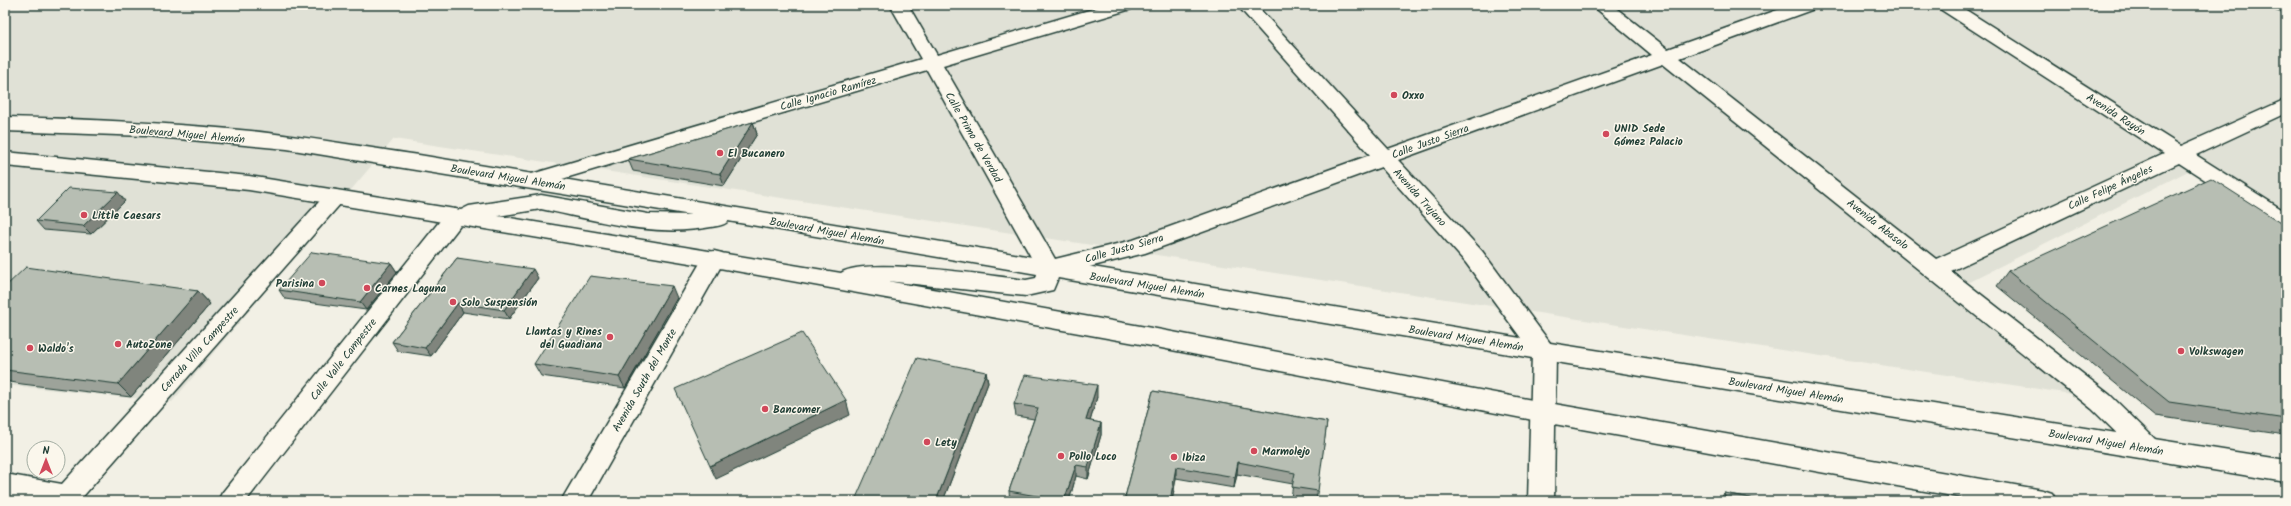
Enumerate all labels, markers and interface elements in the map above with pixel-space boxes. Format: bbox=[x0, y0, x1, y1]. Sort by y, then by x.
street label: Calle Ignacio Ramírez bbox=[778, 72, 879, 116]
place label: Oxxo bbox=[1402, 87, 1424, 105]
street label: Calle Primo de Verdad bbox=[940, 89, 1007, 187]
street label: Avenida Rayón bbox=[2082, 89, 2149, 141]
marker: Oxxo bbox=[1389, 90, 1399, 100]
street label: Calle Justo Sierra bbox=[1389, 120, 1472, 164]
place label: UNID Sede Gómez Palacio bbox=[1614, 120, 1683, 151]
street label: Boulevard Miguel Alemán bbox=[128, 121, 246, 149]
marker: UNID Sede Gómez Palacio bbox=[1601, 129, 1611, 139]
place label: El Bucanero bbox=[728, 145, 785, 163]
marker: El Bucanero bbox=[715, 148, 725, 158]
street label: Boulevard Miguel Alemán bbox=[449, 160, 567, 196]
street label: Calle Felipe Ángeles bbox=[2065, 160, 2156, 216]
street label: Avenida Trujano bbox=[1388, 164, 1451, 231]
street label: Avenida Abasolo bbox=[1842, 195, 1912, 255]
place label: Little Caesars bbox=[92, 207, 162, 225]
marker: Little Caesars bbox=[79, 210, 89, 220]
street label: Boulevard Miguel Alemán bbox=[768, 213, 886, 251]
street label: Calle Justo Sierra bbox=[1083, 229, 1166, 269]
street label: Boulevard Miguel Alemán bbox=[1088, 268, 1206, 304]
place label: Parisina bbox=[276, 275, 314, 293]
marker: Parisina bbox=[317, 278, 327, 288]
place label: Carnes Laguna bbox=[375, 280, 447, 298]
marker: Carnes Laguna bbox=[362, 283, 372, 293]
place label: Solo Suspensión bbox=[461, 294, 537, 312]
marker: Solo Suspensión bbox=[448, 297, 458, 307]
street label: Cerrada Villa Campestre bbox=[156, 302, 244, 397]
street label: Calle Valle Campestre bbox=[306, 314, 382, 405]
street label: Boulevard Miguel Alemán bbox=[1407, 321, 1525, 357]
place label: Llantas y Rines del Guadiana bbox=[525, 323, 603, 354]
street label: Avenida South del Monte bbox=[608, 325, 682, 436]
marker: Llantas y Rines del Guadiana bbox=[605, 332, 615, 342]
place label: AutoZone bbox=[126, 336, 172, 354]
marker: AutoZone bbox=[113, 339, 123, 349]
place label: Waldo's bbox=[38, 340, 75, 358]
marker: Waldo's bbox=[25, 343, 35, 353]
place label: Volkswagen bbox=[2189, 343, 2244, 361]
marker: Volkswagen bbox=[2176, 346, 2186, 356]
street label: Boulevard Miguel Alemán bbox=[1727, 373, 1845, 409]
place label: Bancomer bbox=[773, 401, 821, 419]
marker: Bancomer bbox=[760, 404, 770, 414]
street label: Boulevard Miguel Alemán bbox=[2047, 425, 2165, 461]
place label: Lety bbox=[935, 434, 957, 452]
marker: Lety bbox=[922, 437, 932, 447]
north arrow bbox=[26, 440, 66, 480]
text: N bbox=[43, 442, 50, 460]
place label: Marmolejo bbox=[1262, 443, 1310, 461]
marker: Marmolejo bbox=[1249, 446, 1259, 456]
place label: Pollo Loco bbox=[1069, 448, 1117, 466]
place label: Ibiza bbox=[1182, 449, 1206, 467]
marker: Pollo Loco bbox=[1056, 451, 1066, 461]
marker: Ibiza bbox=[1169, 452, 1179, 462]

